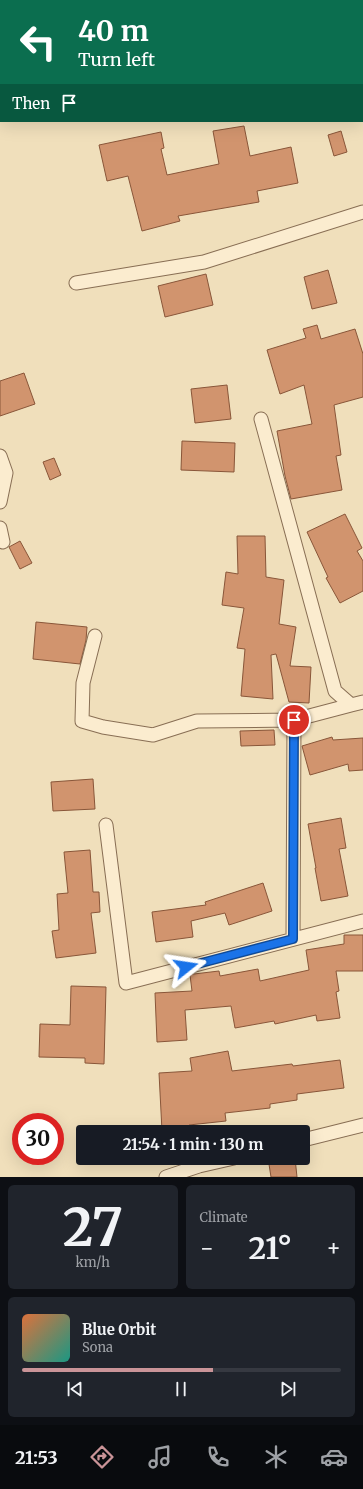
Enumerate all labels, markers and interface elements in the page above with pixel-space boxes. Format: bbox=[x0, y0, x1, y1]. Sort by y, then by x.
text: 40 m bbox=[78, 13, 149, 49]
icon: left bbox=[12, 16, 64, 68]
text: Turn left bbox=[78, 48, 155, 71]
icon: arrive bbox=[58, 92, 80, 114]
text: Then bbox=[12, 94, 50, 113]
pin bbox=[277, 703, 311, 737]
icon: arrive bbox=[283, 709, 305, 731]
position arrow bbox=[165, 946, 207, 988]
speed limit sign: 30 bbox=[12, 1113, 64, 1165]
text: 21:54 · 1 min · 130 m bbox=[123, 1135, 263, 1154]
text: 27 bbox=[63, 1195, 123, 1260]
text: Climate bbox=[200, 1209, 248, 1226]
text: 21° bbox=[249, 1229, 292, 1267]
text: − bbox=[200, 1234, 214, 1262]
text: + bbox=[326, 1234, 341, 1262]
text: km/h bbox=[76, 1254, 110, 1271]
text: Blue Orbit bbox=[82, 1320, 156, 1339]
text: Sona bbox=[82, 1339, 113, 1356]
icon: previous bbox=[64, 1378, 86, 1400]
icon: pause bbox=[170, 1378, 192, 1400]
icon: next bbox=[277, 1378, 299, 1400]
icon: directions bbox=[88, 1443, 116, 1471]
icon: music bbox=[146, 1443, 174, 1471]
icon: phone bbox=[204, 1443, 232, 1471]
icon: climate bbox=[262, 1443, 290, 1471]
icon: car bbox=[320, 1443, 348, 1471]
text: 21:53 bbox=[15, 1446, 58, 1469]

